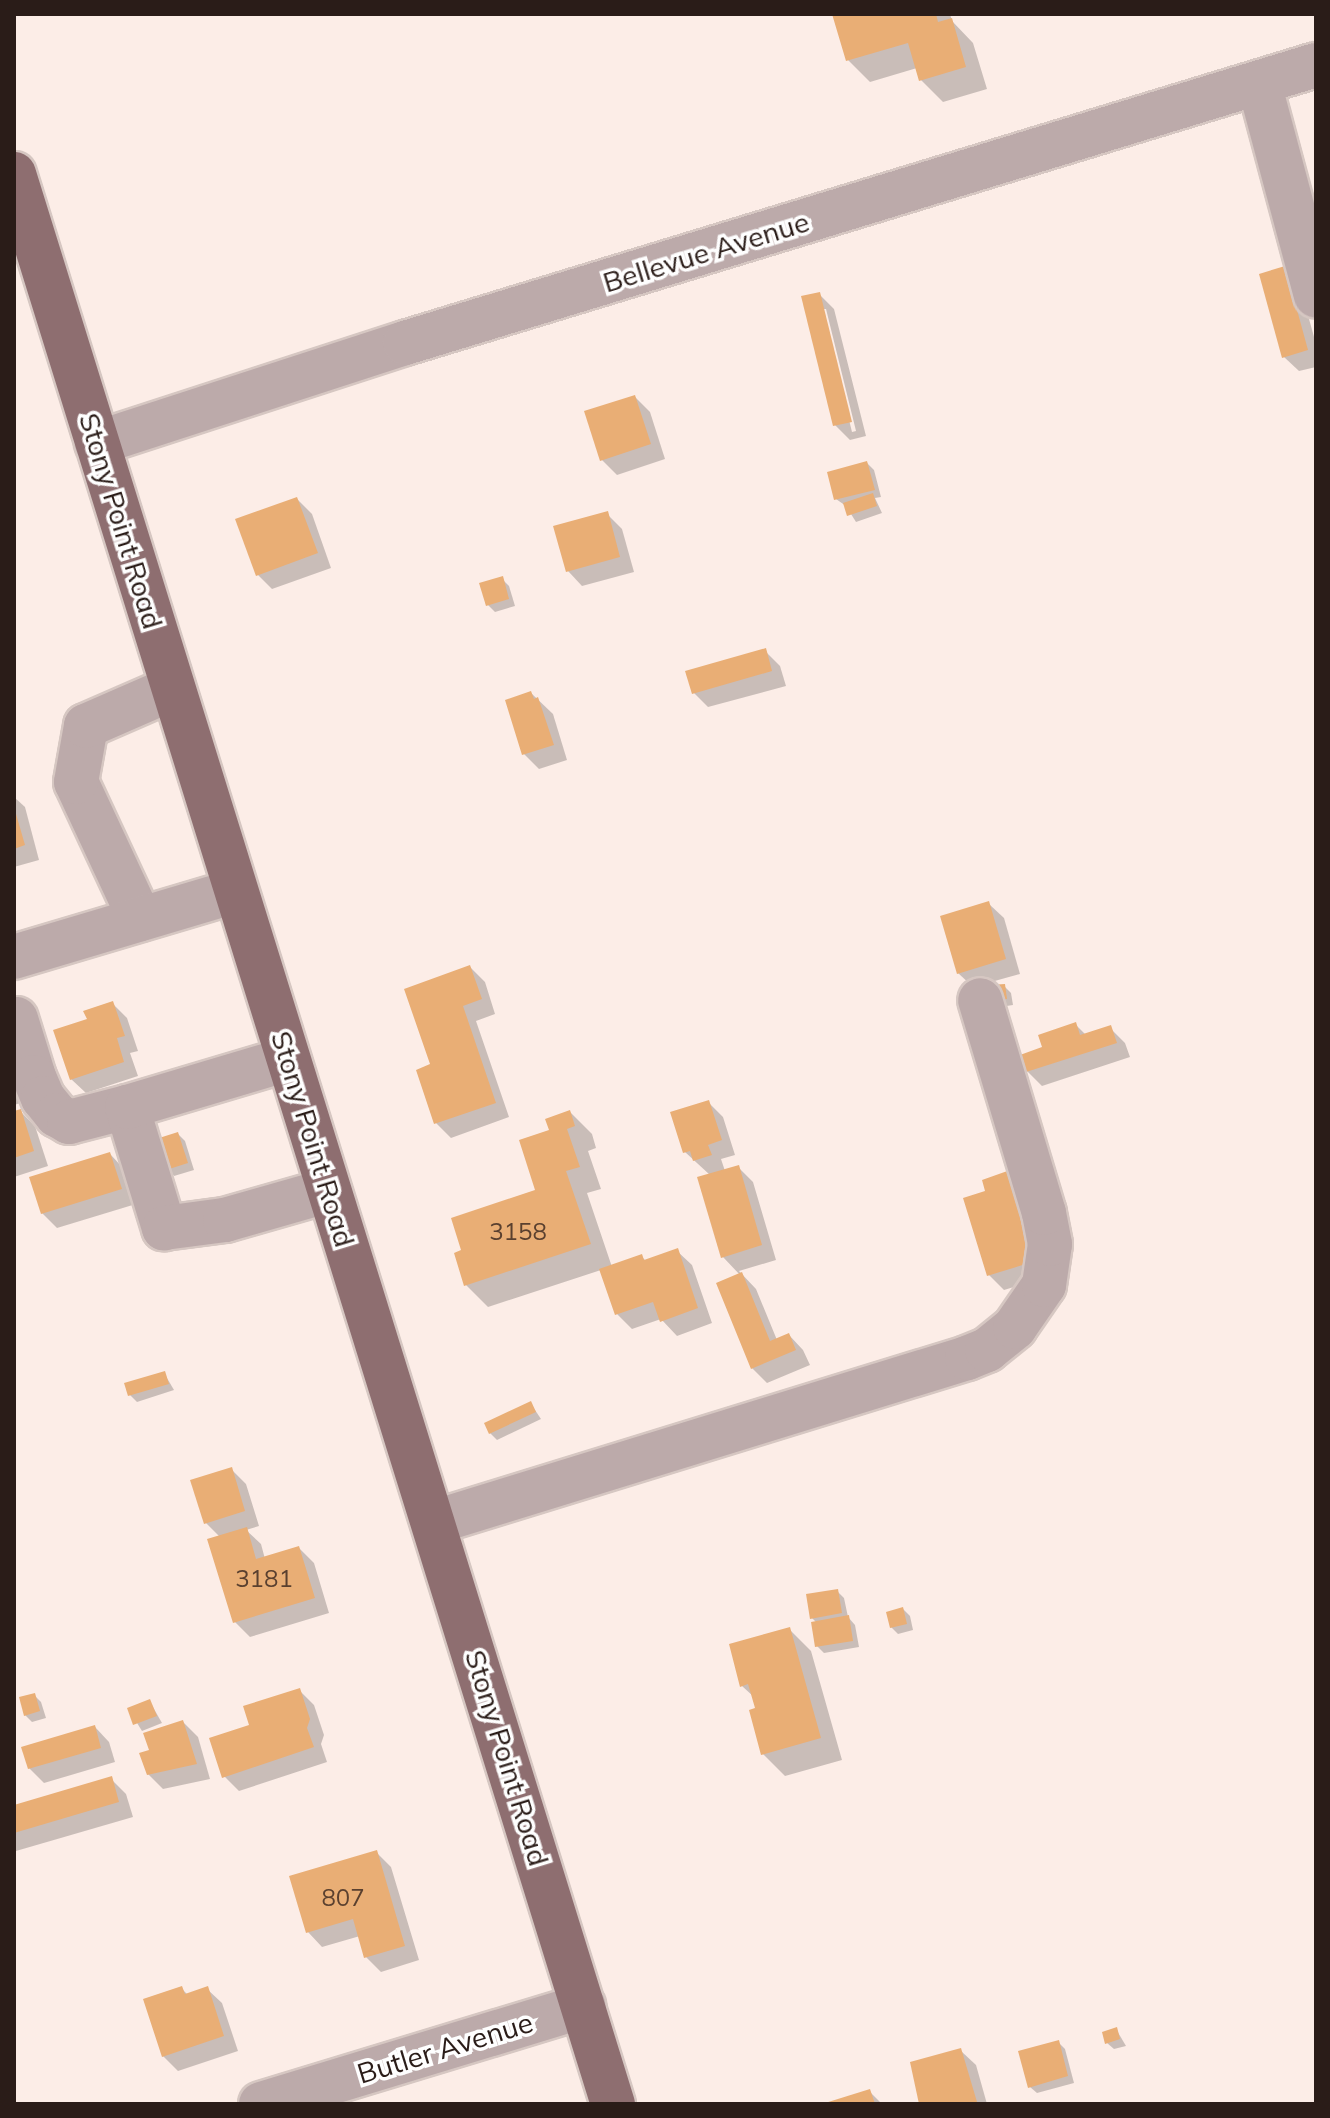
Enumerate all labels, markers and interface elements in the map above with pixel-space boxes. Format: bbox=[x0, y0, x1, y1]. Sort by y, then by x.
street label: Bellevue Avenue bbox=[599, 205, 813, 299]
street label: Stony Point Road bbox=[72, 409, 170, 633]
street label: Stony Point Road bbox=[264, 1027, 362, 1251]
house number: 3158 bbox=[489, 1218, 547, 1246]
house number: 3181 bbox=[235, 1565, 293, 1593]
street label: Stony Point Road bbox=[458, 1646, 556, 1870]
house number: 807 bbox=[321, 1884, 365, 1912]
street label: Butler Avenue bbox=[353, 2005, 537, 2091]

